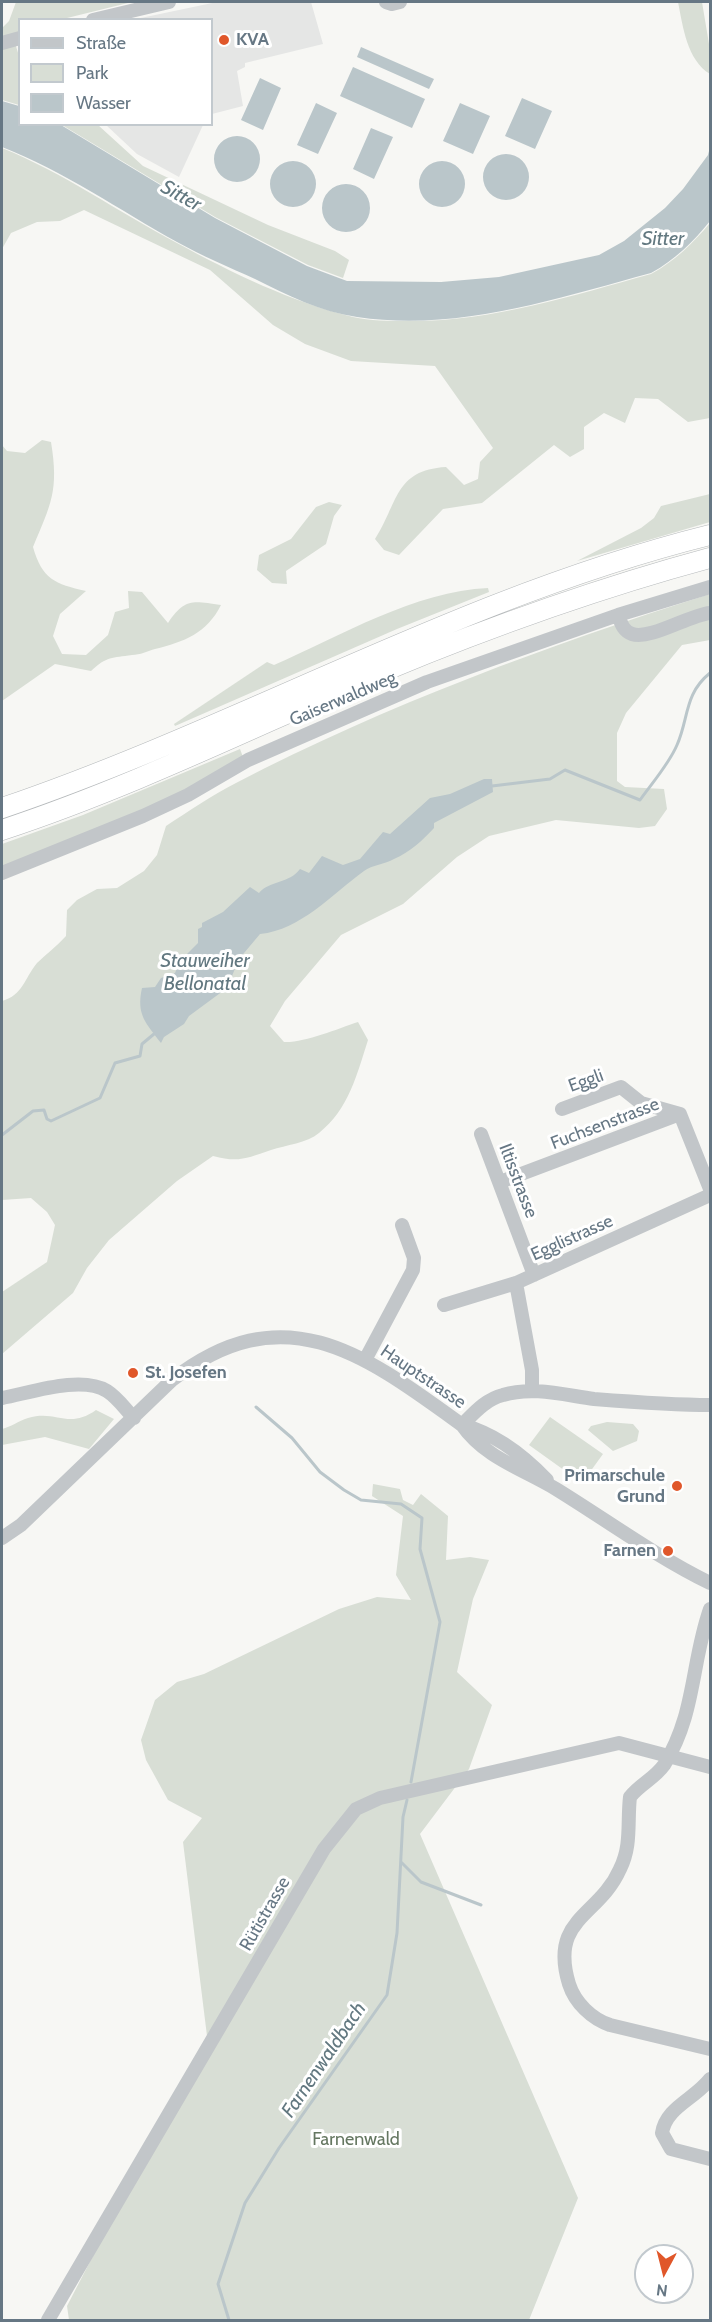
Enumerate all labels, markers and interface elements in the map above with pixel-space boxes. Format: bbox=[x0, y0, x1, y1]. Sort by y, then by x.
legend bbox=[18, 18, 213, 126]
place label: KVA bbox=[236, 29, 269, 51]
text: Straße bbox=[76, 32, 126, 54]
marker: KVA bbox=[217, 33, 231, 47]
text: Park bbox=[76, 62, 108, 84]
text: Wasser bbox=[76, 92, 131, 114]
water label: Sitter bbox=[157, 175, 205, 217]
water label: Sitter bbox=[642, 227, 684, 251]
street label: Gaiserwaldweg bbox=[286, 667, 400, 731]
water label: Stauweiher Bellonatal bbox=[160, 949, 250, 996]
street label: Eggli bbox=[566, 1065, 606, 1097]
street label: Fuchsenstrasse bbox=[548, 1093, 662, 1155]
street label: Iltisstrasse bbox=[494, 1141, 542, 1221]
street label: Egglistrasse bbox=[528, 1210, 616, 1266]
street label: Hauptstrasse bbox=[376, 1341, 470, 1413]
place label: St. Josefen bbox=[145, 1362, 227, 1384]
marker: St. Josefen bbox=[126, 1366, 140, 1380]
place label: Primarschule Grund bbox=[564, 1465, 665, 1508]
marker: Primarschule Grund bbox=[670, 1479, 684, 1493]
place label: Farnen bbox=[603, 1540, 656, 1562]
marker: Farnen bbox=[661, 1544, 675, 1558]
street label: Rütistrasse bbox=[235, 1873, 295, 1955]
water label: Farnenwaldbach bbox=[277, 1998, 371, 2122]
park label: Farnenwald bbox=[312, 2129, 400, 2151]
north arrow bbox=[634, 2244, 694, 2304]
text: N bbox=[655, 2280, 669, 2300]

